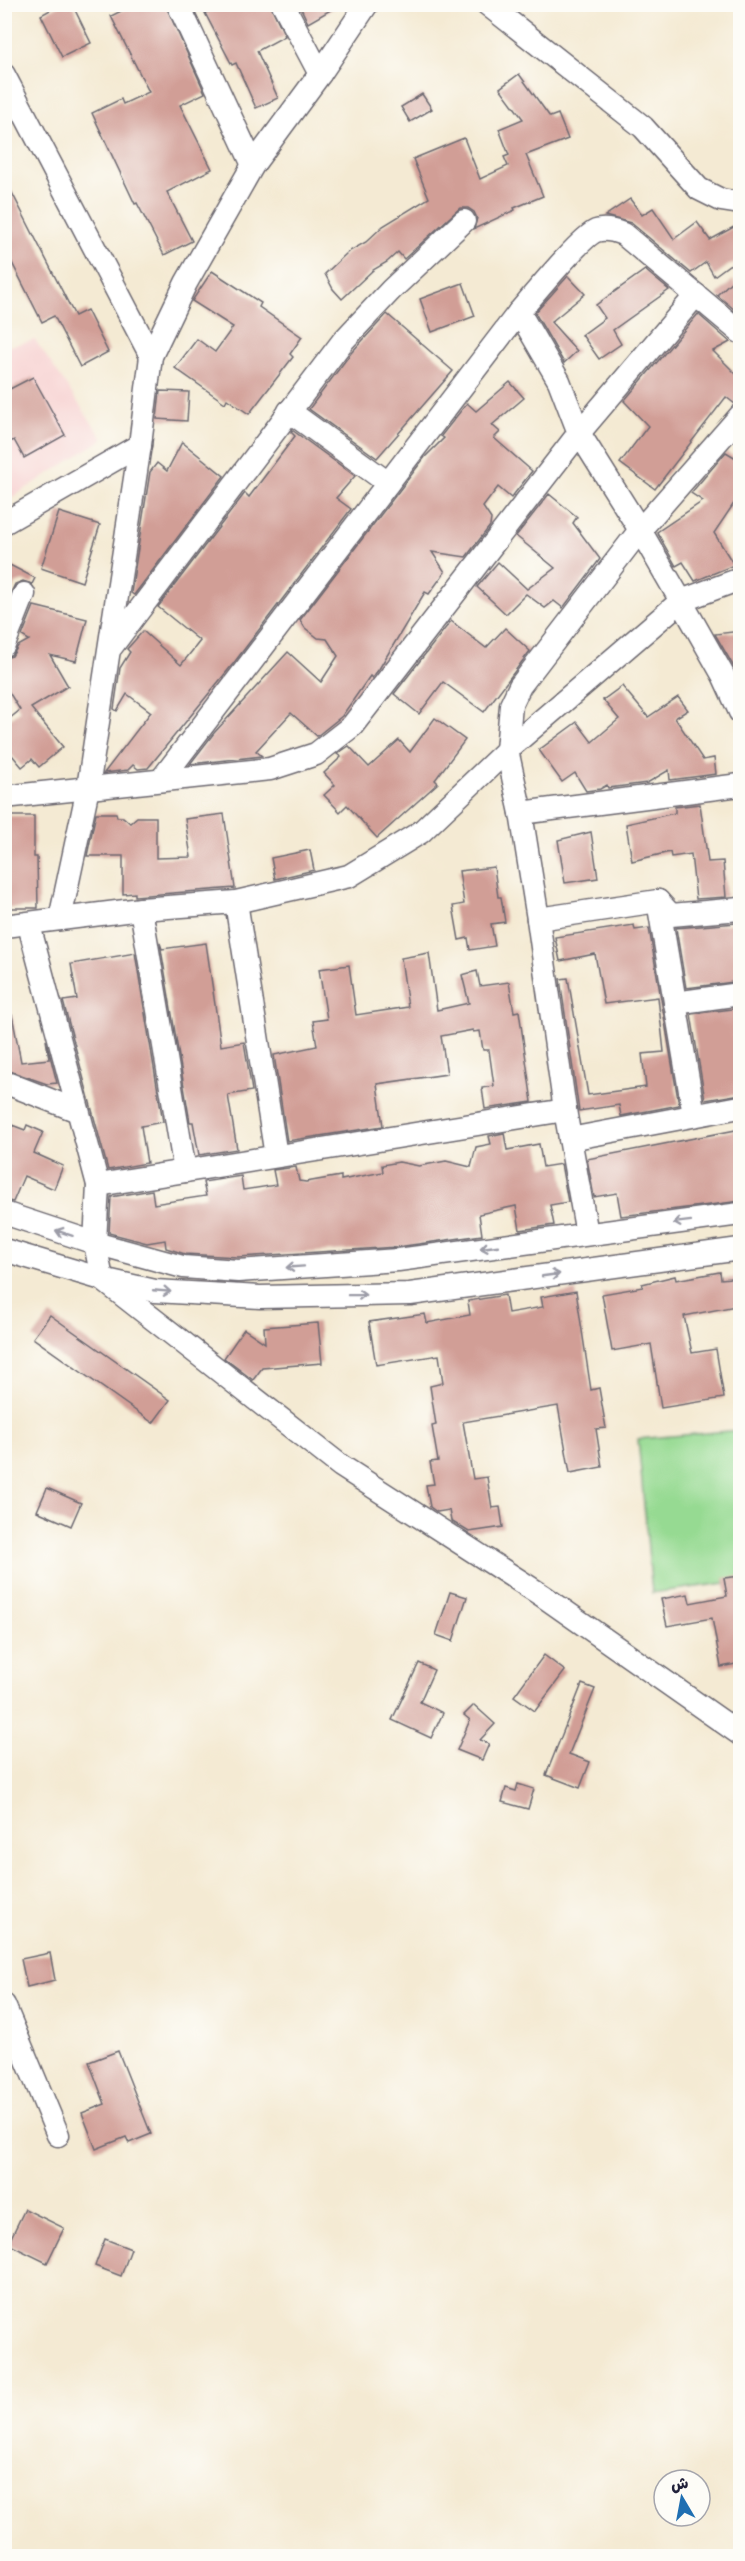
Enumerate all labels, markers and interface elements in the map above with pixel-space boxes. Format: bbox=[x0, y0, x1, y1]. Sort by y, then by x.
one-way arrow bbox=[673, 1216, 693, 1227]
one-way arrow bbox=[55, 1226, 73, 1237]
one-way arrow bbox=[480, 1242, 500, 1253]
one-way arrow bbox=[286, 1262, 306, 1273]
one-way arrow bbox=[541, 1269, 560, 1280]
one-way arrow bbox=[152, 1286, 172, 1297]
one-way arrow bbox=[347, 1289, 367, 1301]
north arrow bbox=[652, 2468, 712, 2528]
text: ش bbox=[669, 2473, 690, 2496]

